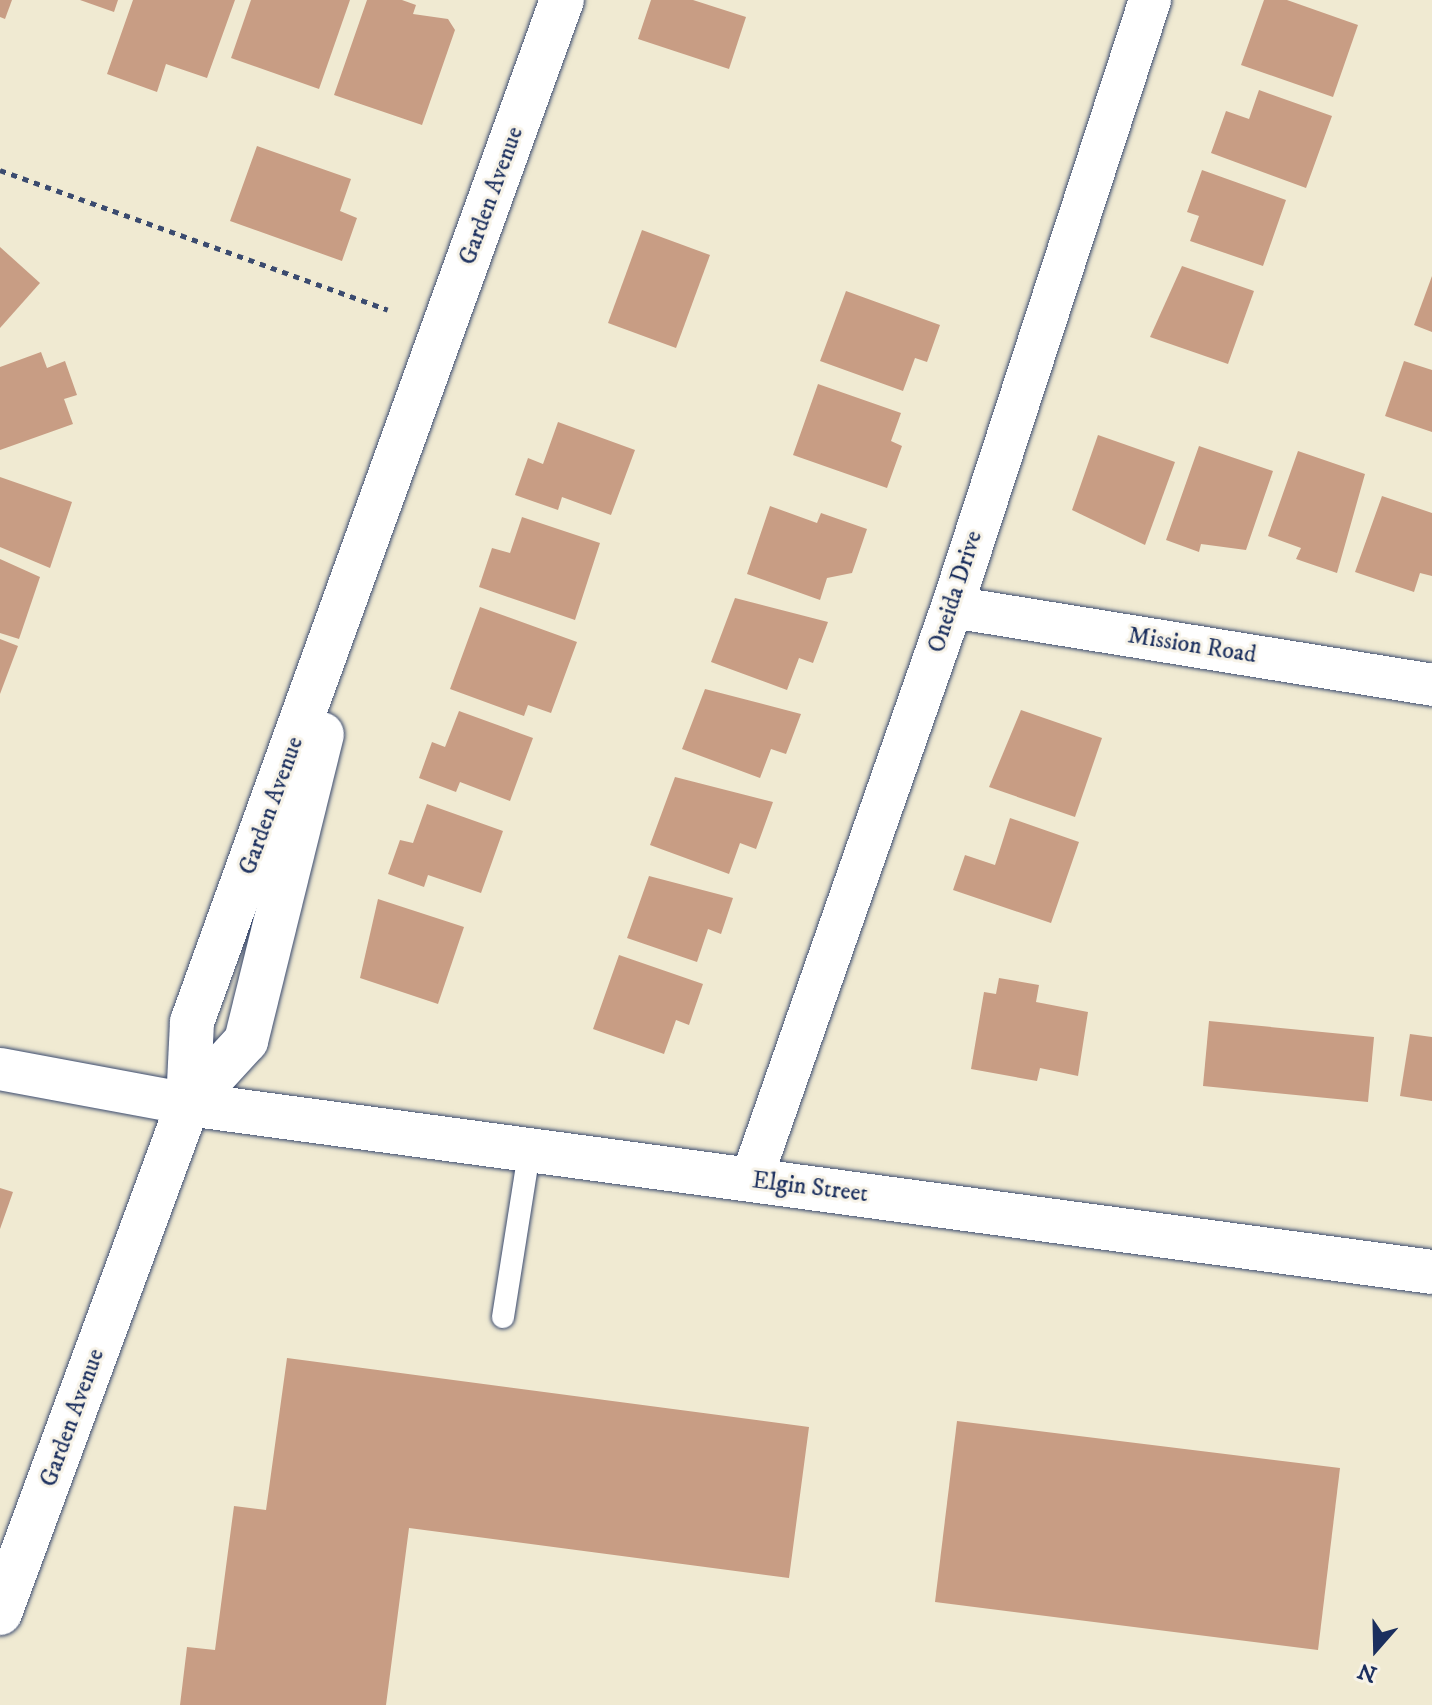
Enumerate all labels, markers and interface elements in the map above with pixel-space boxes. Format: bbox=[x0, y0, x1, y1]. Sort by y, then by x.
street label: Garden Avenue bbox=[454, 123, 530, 269]
street label: Oneida Drive bbox=[923, 527, 989, 657]
street label: Mission Road bbox=[1126, 622, 1258, 670]
street label: Garden Avenue bbox=[234, 733, 310, 879]
street label: Elgin Street bbox=[750, 1167, 870, 1209]
street label: Garden Avenue bbox=[35, 1345, 111, 1491]
north arrow bbox=[1336, 1609, 1416, 1689]
text: N bbox=[1355, 1656, 1381, 1688]

